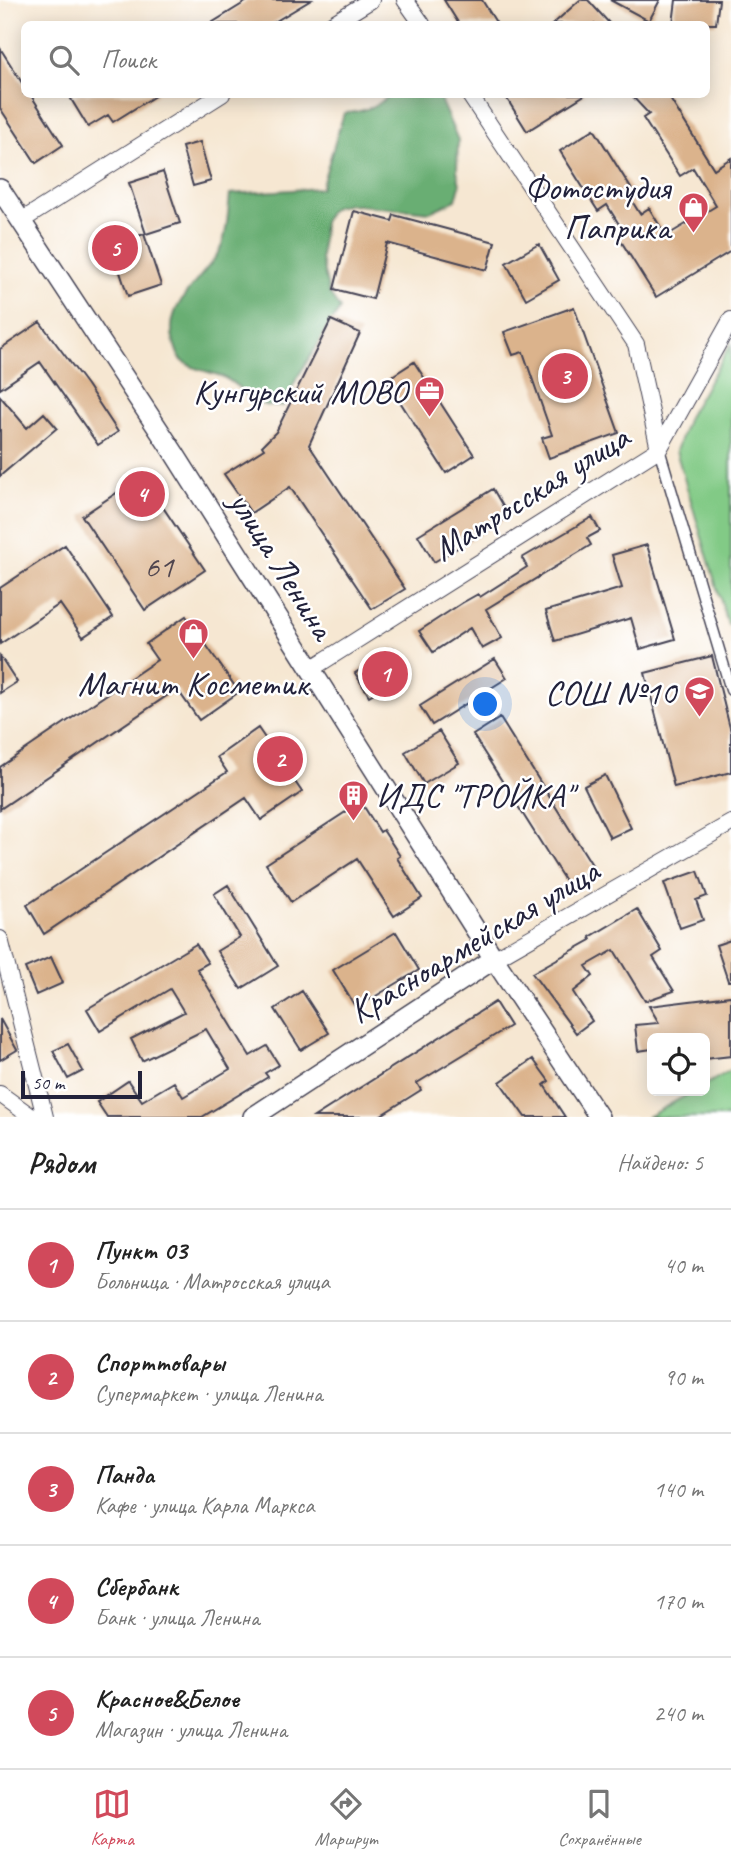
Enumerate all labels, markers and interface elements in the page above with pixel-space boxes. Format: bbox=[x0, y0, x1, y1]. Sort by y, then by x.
search box bbox=[21, 21, 710, 98]
icon: search bbox=[45, 41, 83, 79]
text: Поиск bbox=[101, 43, 156, 76]
place label: Фотостудия Паприка bbox=[525, 165, 673, 250]
shop icon: Фотостудия Паприка bbox=[676, 190, 710, 234]
pin: 5 bbox=[92, 222, 138, 274]
pin: 3 bbox=[542, 350, 588, 402]
place label: Кунгурский МОВО bbox=[193, 369, 411, 414]
office icon: Кунгурский МОВО bbox=[413, 374, 447, 418]
street label: Матросская улица bbox=[424, 413, 640, 571]
pin: 4 bbox=[119, 468, 165, 520]
street label: улица Ленина bbox=[218, 481, 347, 650]
house number: 61 bbox=[145, 546, 175, 587]
shop icon: Магнит Косметик bbox=[176, 617, 210, 661]
pin: 1 bbox=[362, 648, 408, 700]
place label: Магнит Косметик bbox=[78, 661, 311, 706]
place label: СОШ №10 bbox=[545, 670, 678, 715]
school or university icon: СОШ №10 bbox=[682, 675, 716, 719]
your location bbox=[468, 687, 502, 721]
pin: 2 bbox=[257, 733, 303, 785]
place label: ИДС "ТРОЙКА" bbox=[376, 773, 579, 818]
building icon: ИДС "ТРОЙКА" bbox=[336, 778, 370, 822]
street label: Красноармейская улица bbox=[341, 848, 609, 1033]
map controls bbox=[647, 1033, 710, 1096]
button: locate bbox=[647, 1033, 710, 1096]
scale bar bbox=[21, 1068, 142, 1100]
text: 50 m bbox=[32, 1071, 64, 1095]
text: Рядом bbox=[28, 1144, 95, 1182]
text: Найдено: 5 bbox=[617, 1148, 703, 1177]
text: Пункт 03 bbox=[95, 1234, 187, 1267]
text: 1 bbox=[46, 1251, 56, 1280]
text: 40 m bbox=[664, 1251, 703, 1280]
text: Больница · Матросская улица bbox=[95, 1267, 329, 1296]
text: Спорттовары bbox=[95, 1346, 225, 1379]
text: 2 bbox=[46, 1363, 56, 1392]
text: 90 m bbox=[664, 1363, 703, 1392]
text: Супермаркет · улица Ленина bbox=[95, 1379, 322, 1408]
text: Панда bbox=[95, 1458, 154, 1491]
text: 3 bbox=[46, 1475, 56, 1504]
text: 140 m bbox=[654, 1475, 703, 1504]
text: Кафе · улица Карла Маркса bbox=[95, 1491, 314, 1520]
text: Сбербанк bbox=[95, 1570, 178, 1603]
text: 4 bbox=[46, 1587, 56, 1616]
text: 170 m bbox=[654, 1587, 703, 1616]
text: Банк · улица Ленина bbox=[95, 1603, 259, 1632]
text: Красное&Белое bbox=[95, 1682, 239, 1715]
text: 5 bbox=[46, 1699, 56, 1728]
text: 240 m bbox=[654, 1699, 703, 1728]
text: Магазин · улица Ленина bbox=[95, 1715, 287, 1744]
tab: Карта bbox=[90, 1785, 134, 1851]
tab: Маршрут bbox=[315, 1785, 377, 1851]
tab: Сохранённые bbox=[558, 1785, 641, 1851]

